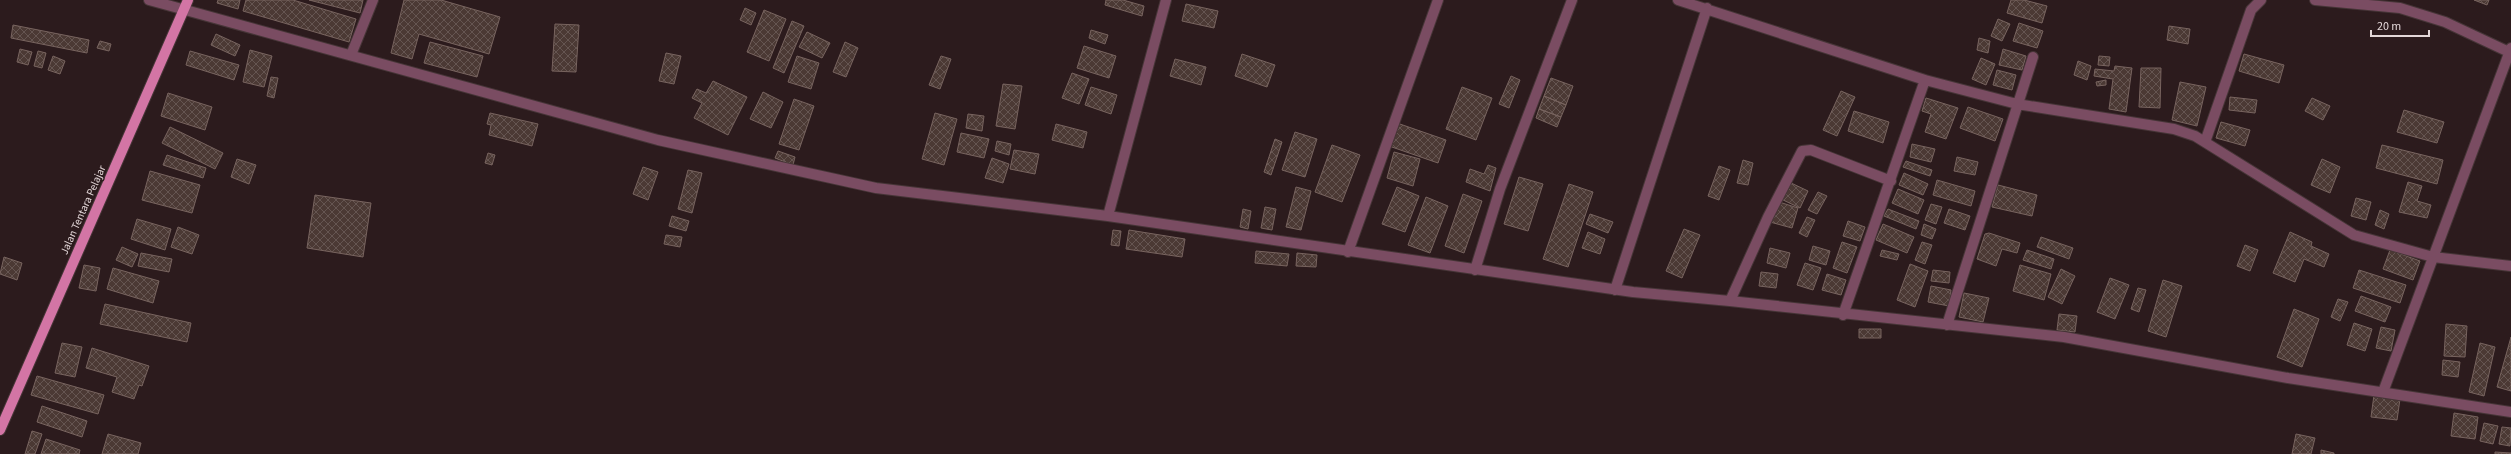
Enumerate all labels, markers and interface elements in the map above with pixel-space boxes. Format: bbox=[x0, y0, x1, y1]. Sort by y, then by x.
scale bar bbox=[2371, 12, 2429, 38]
text: 20 m bbox=[2377, 18, 2401, 35]
street label: Jalan Tentara Pelajar bbox=[57, 163, 109, 257]

